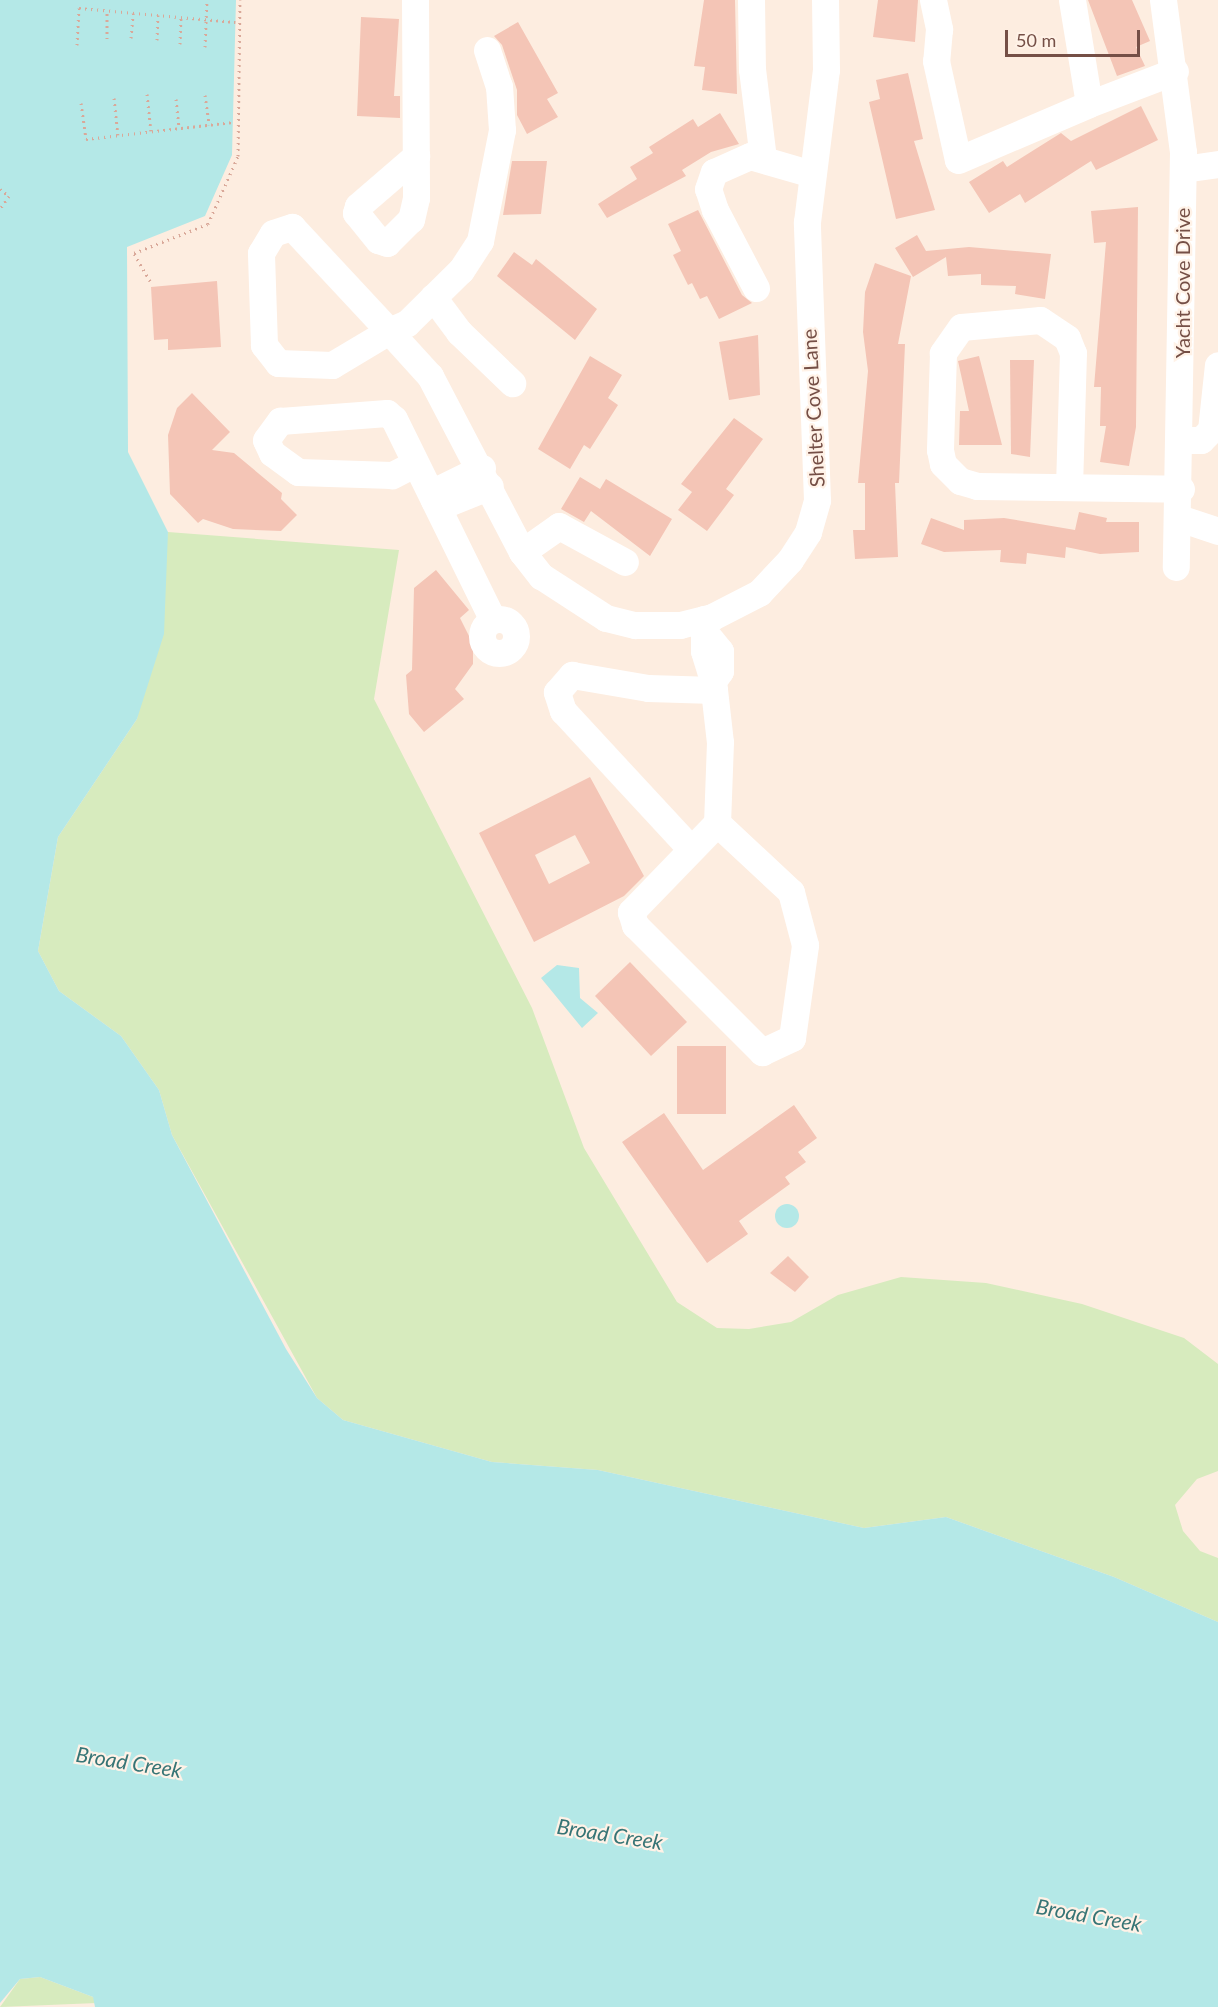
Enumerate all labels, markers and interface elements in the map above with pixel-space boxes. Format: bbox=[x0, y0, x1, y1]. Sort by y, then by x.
scale bar bbox=[1008, 18, 1143, 56]
text: 50 m bbox=[1016, 29, 1056, 51]
street label: Yacht Cove Drive bbox=[1170, 208, 1194, 358]
street label: Shelter Cove Lane bbox=[797, 328, 829, 488]
water label: Broad Creek bbox=[74, 1741, 184, 1783]
water label: Broad Creek bbox=[555, 1813, 665, 1855]
water label: Broad Creek bbox=[1034, 1893, 1144, 1937]

